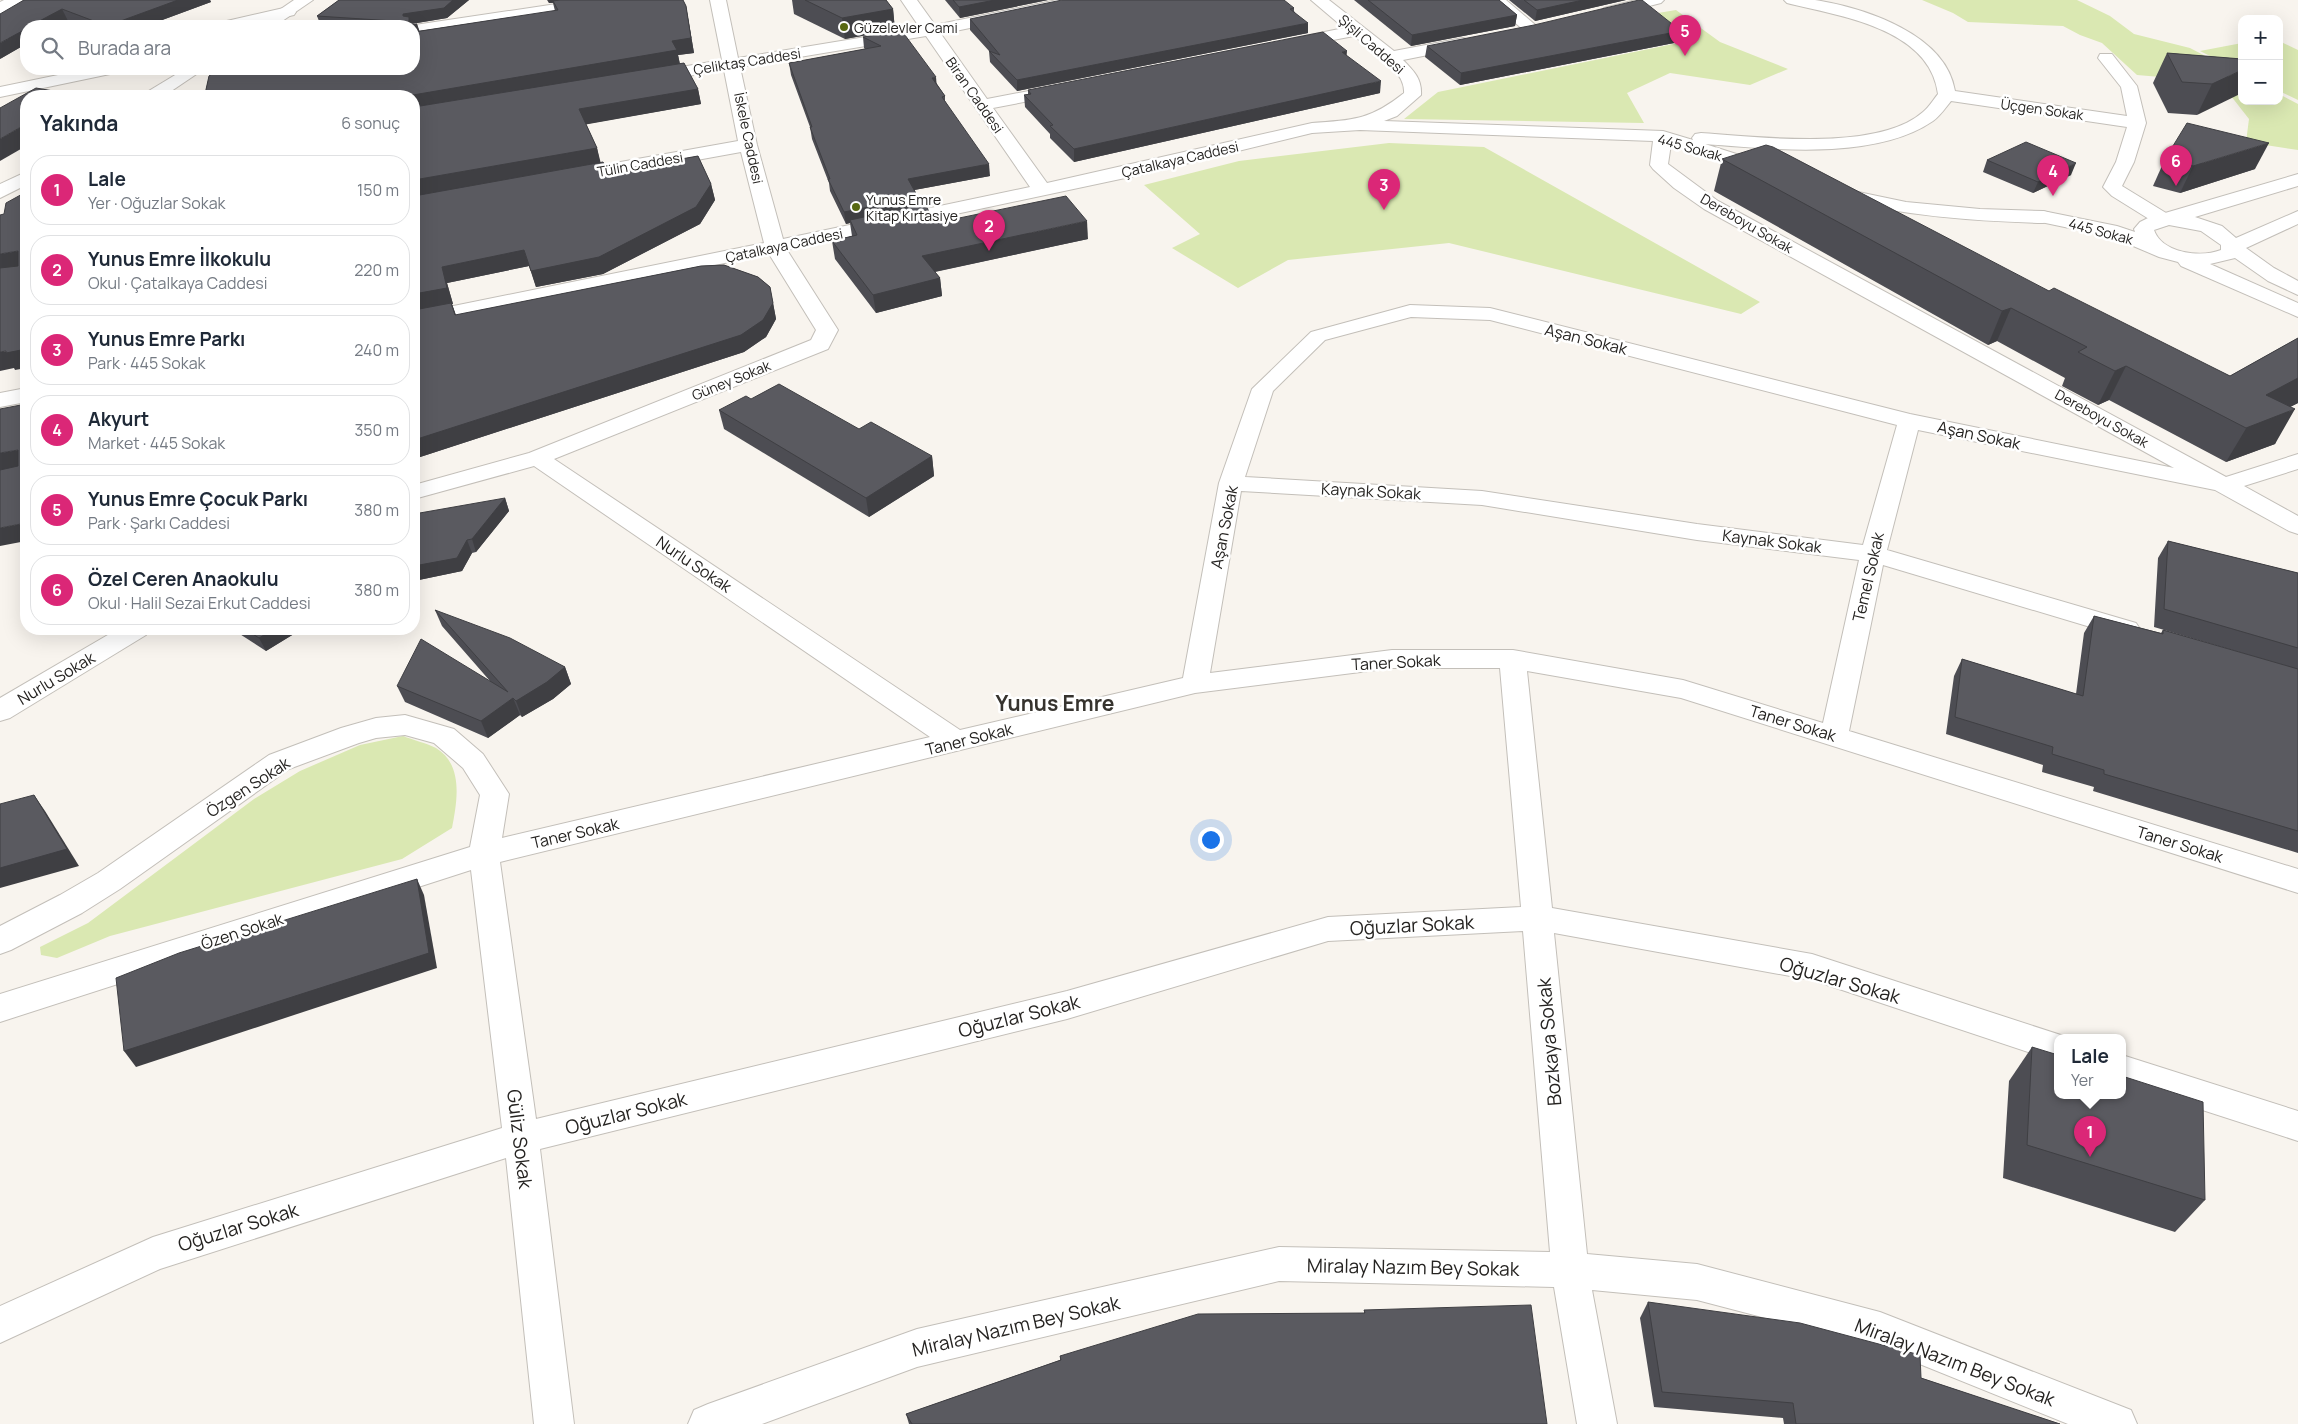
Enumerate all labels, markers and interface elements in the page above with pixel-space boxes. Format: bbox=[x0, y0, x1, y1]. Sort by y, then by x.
street label: Şişli Caddesi bbox=[1335, 10, 1409, 78]
pin: 5 bbox=[1669, 15, 1701, 56]
map controls bbox=[2238, 15, 2283, 105]
button: + bbox=[2238, 15, 2283, 60]
place label: Güzelevler Cami bbox=[854, 18, 958, 37]
search box bbox=[20, 20, 420, 75]
marker: Güzelevler Cami bbox=[838, 21, 850, 33]
icon: search bbox=[38, 34, 66, 62]
text: Burada ara bbox=[78, 35, 171, 61]
street label: Çeliktaş Caddesi bbox=[692, 43, 802, 79]
street label: Biran Caddesi bbox=[942, 53, 1008, 137]
button: − bbox=[2238, 60, 2283, 105]
street label: İskele Caddesi bbox=[730, 91, 768, 185]
street label: Üçgen Sokak bbox=[1999, 94, 2086, 124]
text: Yakında bbox=[40, 109, 118, 137]
text: 6 sonuç bbox=[341, 112, 400, 134]
street label: 445 Sokak bbox=[1656, 129, 1725, 166]
street label: Çatalkaya Caddesi bbox=[1120, 136, 1240, 182]
pin: 6 bbox=[2160, 145, 2192, 186]
street label: Tülin Caddesi bbox=[596, 147, 684, 181]
pin: 4 bbox=[2037, 155, 2069, 196]
text: Lale bbox=[88, 166, 126, 192]
pin: 3 bbox=[1368, 169, 1400, 210]
text: 1 bbox=[53, 179, 61, 201]
text: 150 m bbox=[357, 179, 399, 201]
street label: Dereboyu Sokak bbox=[1697, 189, 1798, 258]
place label: Yunus Emre Kitap Kırtasiye bbox=[866, 190, 958, 225]
text: Yer · Oğuzlar Sokak bbox=[88, 192, 225, 214]
marker: Yunus Emre Kitap Kırtasiye bbox=[850, 201, 862, 213]
pin: 2 bbox=[973, 210, 1005, 251]
street label: 445 Sokak bbox=[2067, 213, 2136, 249]
street label: Çatalkaya Caddesi bbox=[724, 223, 844, 267]
text: Yunus Emre İlkokulu bbox=[88, 246, 271, 272]
text: 2 bbox=[52, 259, 62, 281]
text: 220 m bbox=[354, 259, 399, 281]
text: Okul · Çatalkaya Caddesi bbox=[88, 272, 267, 294]
street label: Aşan Sokak bbox=[1542, 318, 1631, 360]
text: Yunus Emre Parkı bbox=[88, 326, 245, 352]
text: 3 bbox=[52, 339, 62, 361]
text: 240 m bbox=[354, 339, 399, 361]
text: Park · 445 Sokak bbox=[88, 352, 205, 374]
street label: Güney Sokak bbox=[689, 355, 774, 404]
street label: Dereboyu Sokak bbox=[2052, 384, 2153, 452]
text: Akyurt bbox=[88, 406, 149, 432]
street label: Aşan Sokak bbox=[1936, 415, 2024, 455]
text: 4 bbox=[52, 419, 62, 441]
text: 350 m bbox=[354, 419, 399, 441]
text: Market · 445 Sokak bbox=[88, 432, 225, 454]
street label: Kaynak Sokak bbox=[1321, 477, 1423, 505]
street label: Aşan Sokak bbox=[1205, 483, 1243, 570]
text: Yunus Emre Çocuk Parkı bbox=[88, 486, 308, 512]
text: 5 bbox=[52, 499, 62, 521]
text: 380 m bbox=[354, 499, 399, 521]
text: Park · Şarkı Caddesi bbox=[88, 512, 230, 534]
street label: Kaynak Sokak bbox=[1721, 524, 1824, 558]
street label: Temel Sokak bbox=[1847, 529, 1889, 624]
street label: Nurlu Sokak bbox=[652, 531, 737, 598]
text: Özel Ceren Anaokulu bbox=[88, 566, 279, 592]
text: 6 bbox=[52, 579, 62, 601]
text: 380 m bbox=[354, 579, 399, 601]
text: Okul · Halil Sezai Erkut Caddesi bbox=[88, 592, 311, 614]
street label: Nurlu Sokak bbox=[13, 646, 100, 710]
street label: Taner Sokak bbox=[1351, 649, 1442, 675]
district label: Yunus Emre bbox=[996, 689, 1114, 717]
street label: Taner Sokak bbox=[1747, 699, 1840, 747]
street label: Taner Sokak bbox=[923, 717, 1016, 760]
street label: Özgen Sokak bbox=[202, 751, 295, 822]
street label: Taner Sokak bbox=[529, 812, 622, 854]
street label: Taner Sokak bbox=[2134, 820, 2227, 868]
your location bbox=[1198, 827, 1224, 853]
street label: Özen Sokak bbox=[198, 907, 287, 955]
street label: Oğuzlar Sokak bbox=[1349, 909, 1475, 941]
street label: Oğuzlar Sokak bbox=[1777, 950, 1904, 1010]
street label: Bozkaya Sokak bbox=[1530, 976, 1568, 1107]
street label: Oğuzlar Sokak bbox=[956, 988, 1083, 1044]
popup bbox=[2054, 1034, 2126, 1099]
text: Lale bbox=[2071, 1043, 2109, 1069]
text: Yer bbox=[2071, 1069, 2094, 1091]
street label: Oğuzlar Sokak bbox=[563, 1085, 690, 1141]
street label: Güliz Sokak bbox=[501, 1088, 539, 1191]
pin: 1 bbox=[2074, 1116, 2106, 1157]
street label: Oğuzlar Sokak bbox=[175, 1196, 302, 1258]
street label: Miralay Nazım Bey Sokak bbox=[1307, 1252, 1520, 1282]
street label: Miralay Nazım Bey Sokak bbox=[910, 1289, 1123, 1363]
street label: Miralay Nazım Bey Sokak bbox=[1851, 1312, 2059, 1412]

